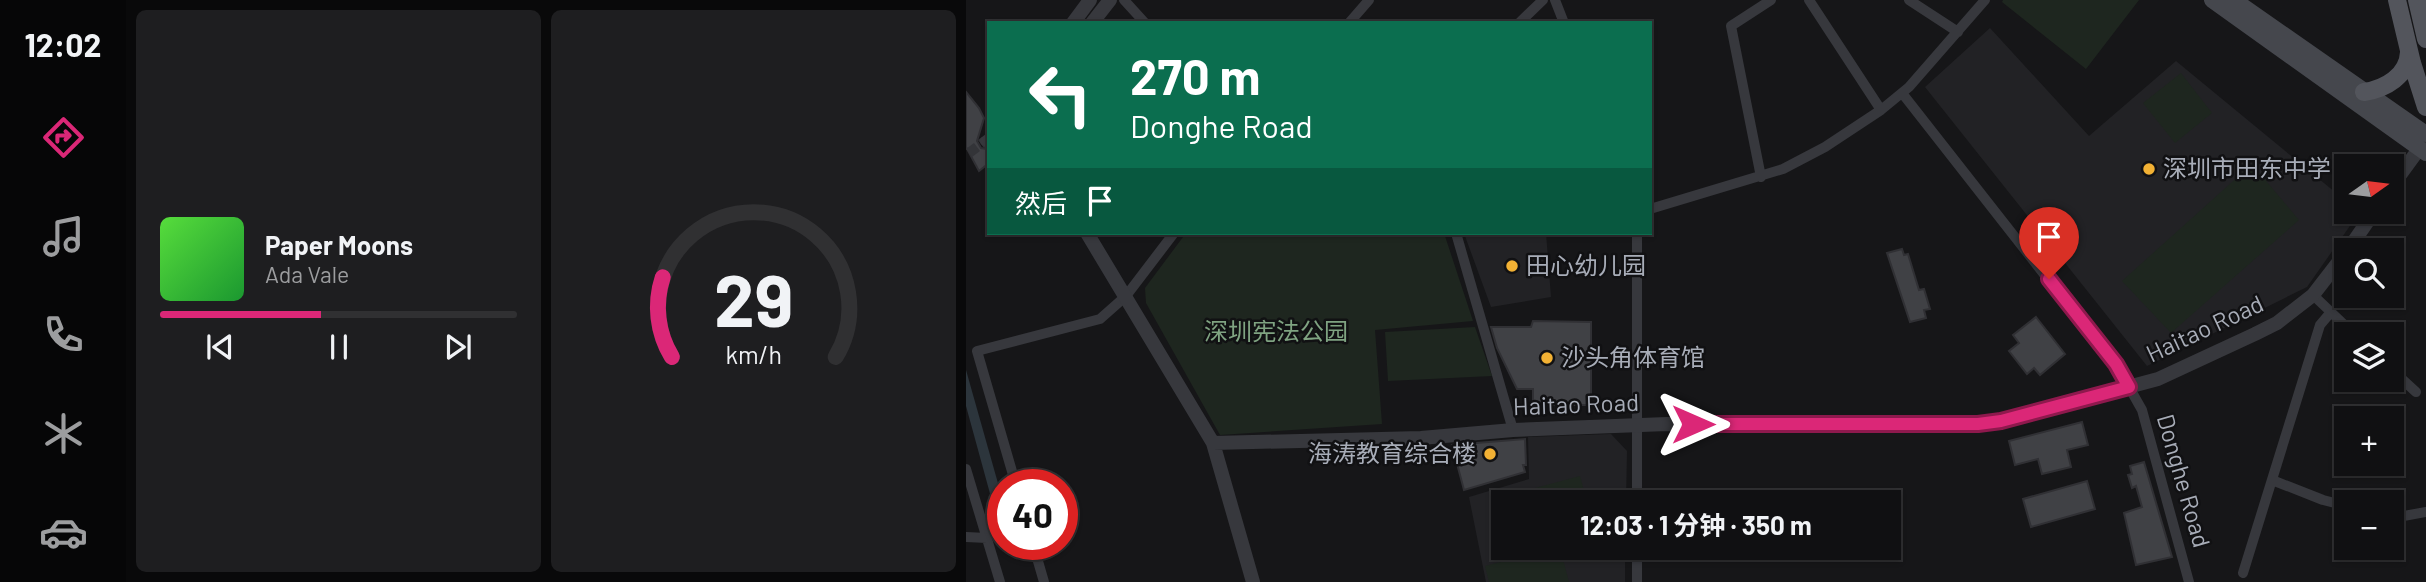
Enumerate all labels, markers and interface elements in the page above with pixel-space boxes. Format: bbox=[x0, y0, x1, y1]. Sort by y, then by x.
text: 12:02 bbox=[24, 25, 102, 63]
text: 270 m bbox=[1130, 46, 1260, 105]
icon: left bbox=[1015, 49, 1106, 140]
text: Donghe Road bbox=[1130, 106, 1313, 144]
icon: directions bbox=[39, 113, 88, 162]
place label: 深圳市田东中学 bbox=[2163, 153, 2331, 182]
north arrow bbox=[2334, 154, 2404, 224]
map controls bbox=[2334, 154, 2404, 560]
marker: 深圳市田东中学 bbox=[2141, 161, 2157, 177]
icon: arrive bbox=[1081, 182, 1119, 220]
text: 然后 bbox=[1015, 187, 1067, 218]
pin bbox=[2019, 207, 2079, 279]
icon: music bbox=[39, 212, 88, 261]
icon: arrive bbox=[2030, 218, 2068, 256]
text: Paper Moons bbox=[265, 229, 413, 260]
button: search bbox=[2334, 238, 2404, 308]
place label: 田心幼儿园 bbox=[1526, 250, 1646, 279]
text: 29 bbox=[714, 254, 793, 342]
marker: 田心幼儿园 bbox=[1504, 258, 1520, 274]
text: Ada Vale bbox=[265, 260, 349, 288]
street label: Haitao Road bbox=[2141, 288, 2268, 367]
icon: phone bbox=[39, 310, 88, 359]
park label: 深圳宪法公园 bbox=[1204, 316, 1348, 345]
button: layers bbox=[2334, 322, 2404, 392]
icon: previous bbox=[201, 328, 239, 366]
icon: pause bbox=[320, 328, 358, 366]
icon: next bbox=[439, 328, 477, 366]
text: km/h bbox=[725, 339, 782, 369]
place label: 沙头角体育馆 bbox=[1561, 342, 1705, 371]
marker: 沙头角体育馆 bbox=[1539, 350, 1555, 366]
street label: Haitao Road bbox=[1512, 387, 1639, 420]
position arrow bbox=[1656, 387, 1730, 461]
button: + bbox=[2334, 406, 2404, 476]
icon: climate bbox=[39, 409, 88, 458]
street label: Donghe Road bbox=[2152, 411, 2217, 550]
place label: 海涛教育综合楼 bbox=[1308, 438, 1476, 467]
marker: 海涛教育综合楼 bbox=[1482, 446, 1498, 462]
speed limit sign: 40 bbox=[987, 469, 1078, 560]
button: − bbox=[2334, 490, 2404, 560]
icon: car bbox=[39, 508, 88, 557]
text: 12:03 · 1 分钟 · 350 m bbox=[1580, 509, 1812, 540]

